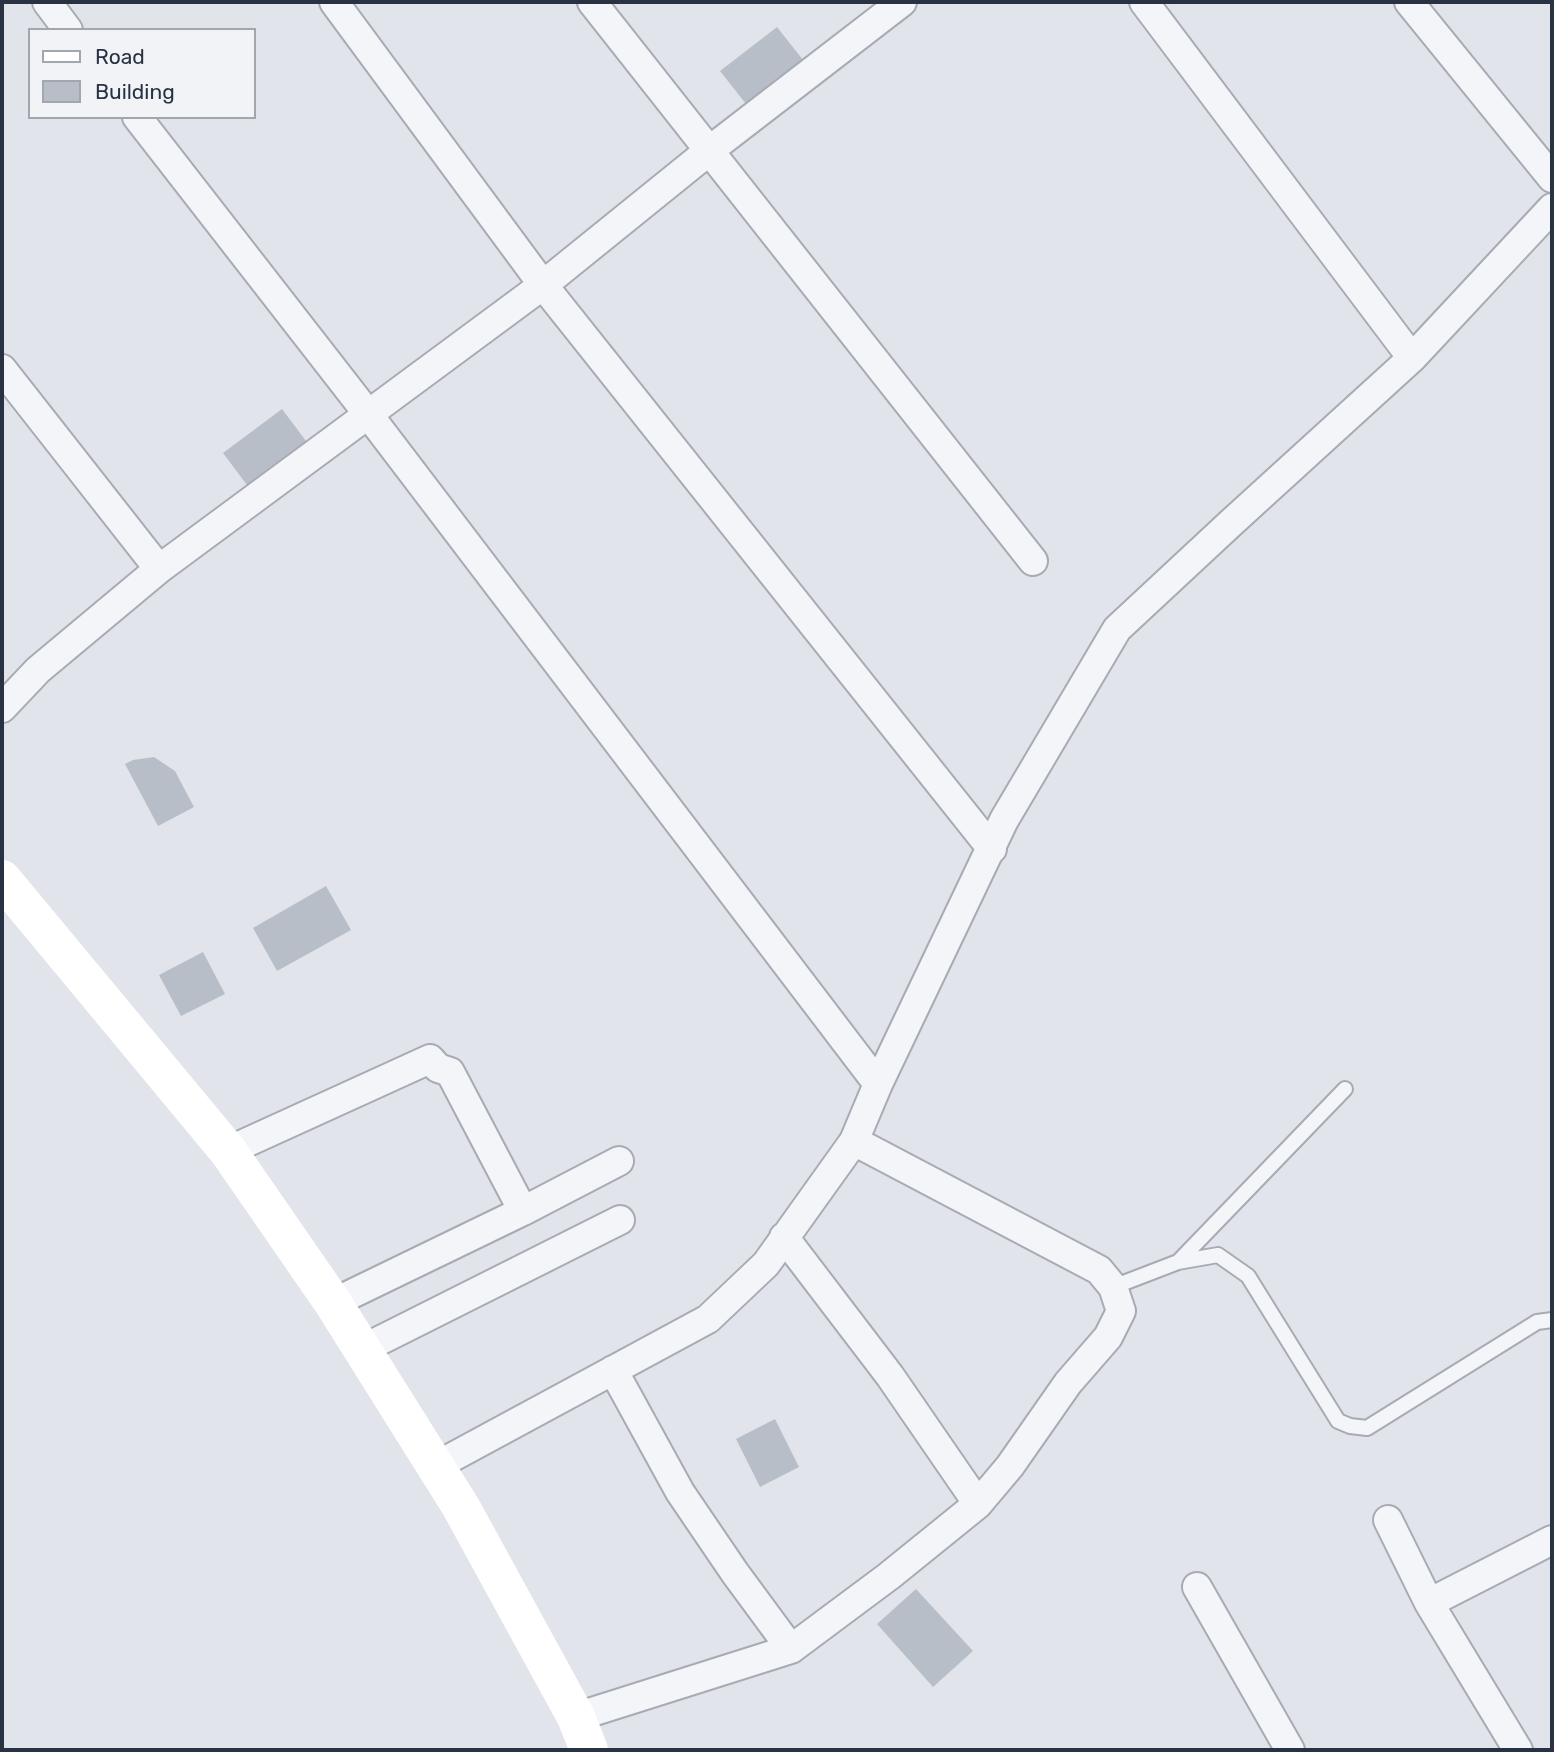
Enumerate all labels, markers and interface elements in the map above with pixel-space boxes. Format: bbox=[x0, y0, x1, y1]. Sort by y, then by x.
legend bbox=[28, 28, 256, 119]
text: Road bbox=[95, 44, 145, 69]
text: Building bbox=[95, 79, 175, 104]

